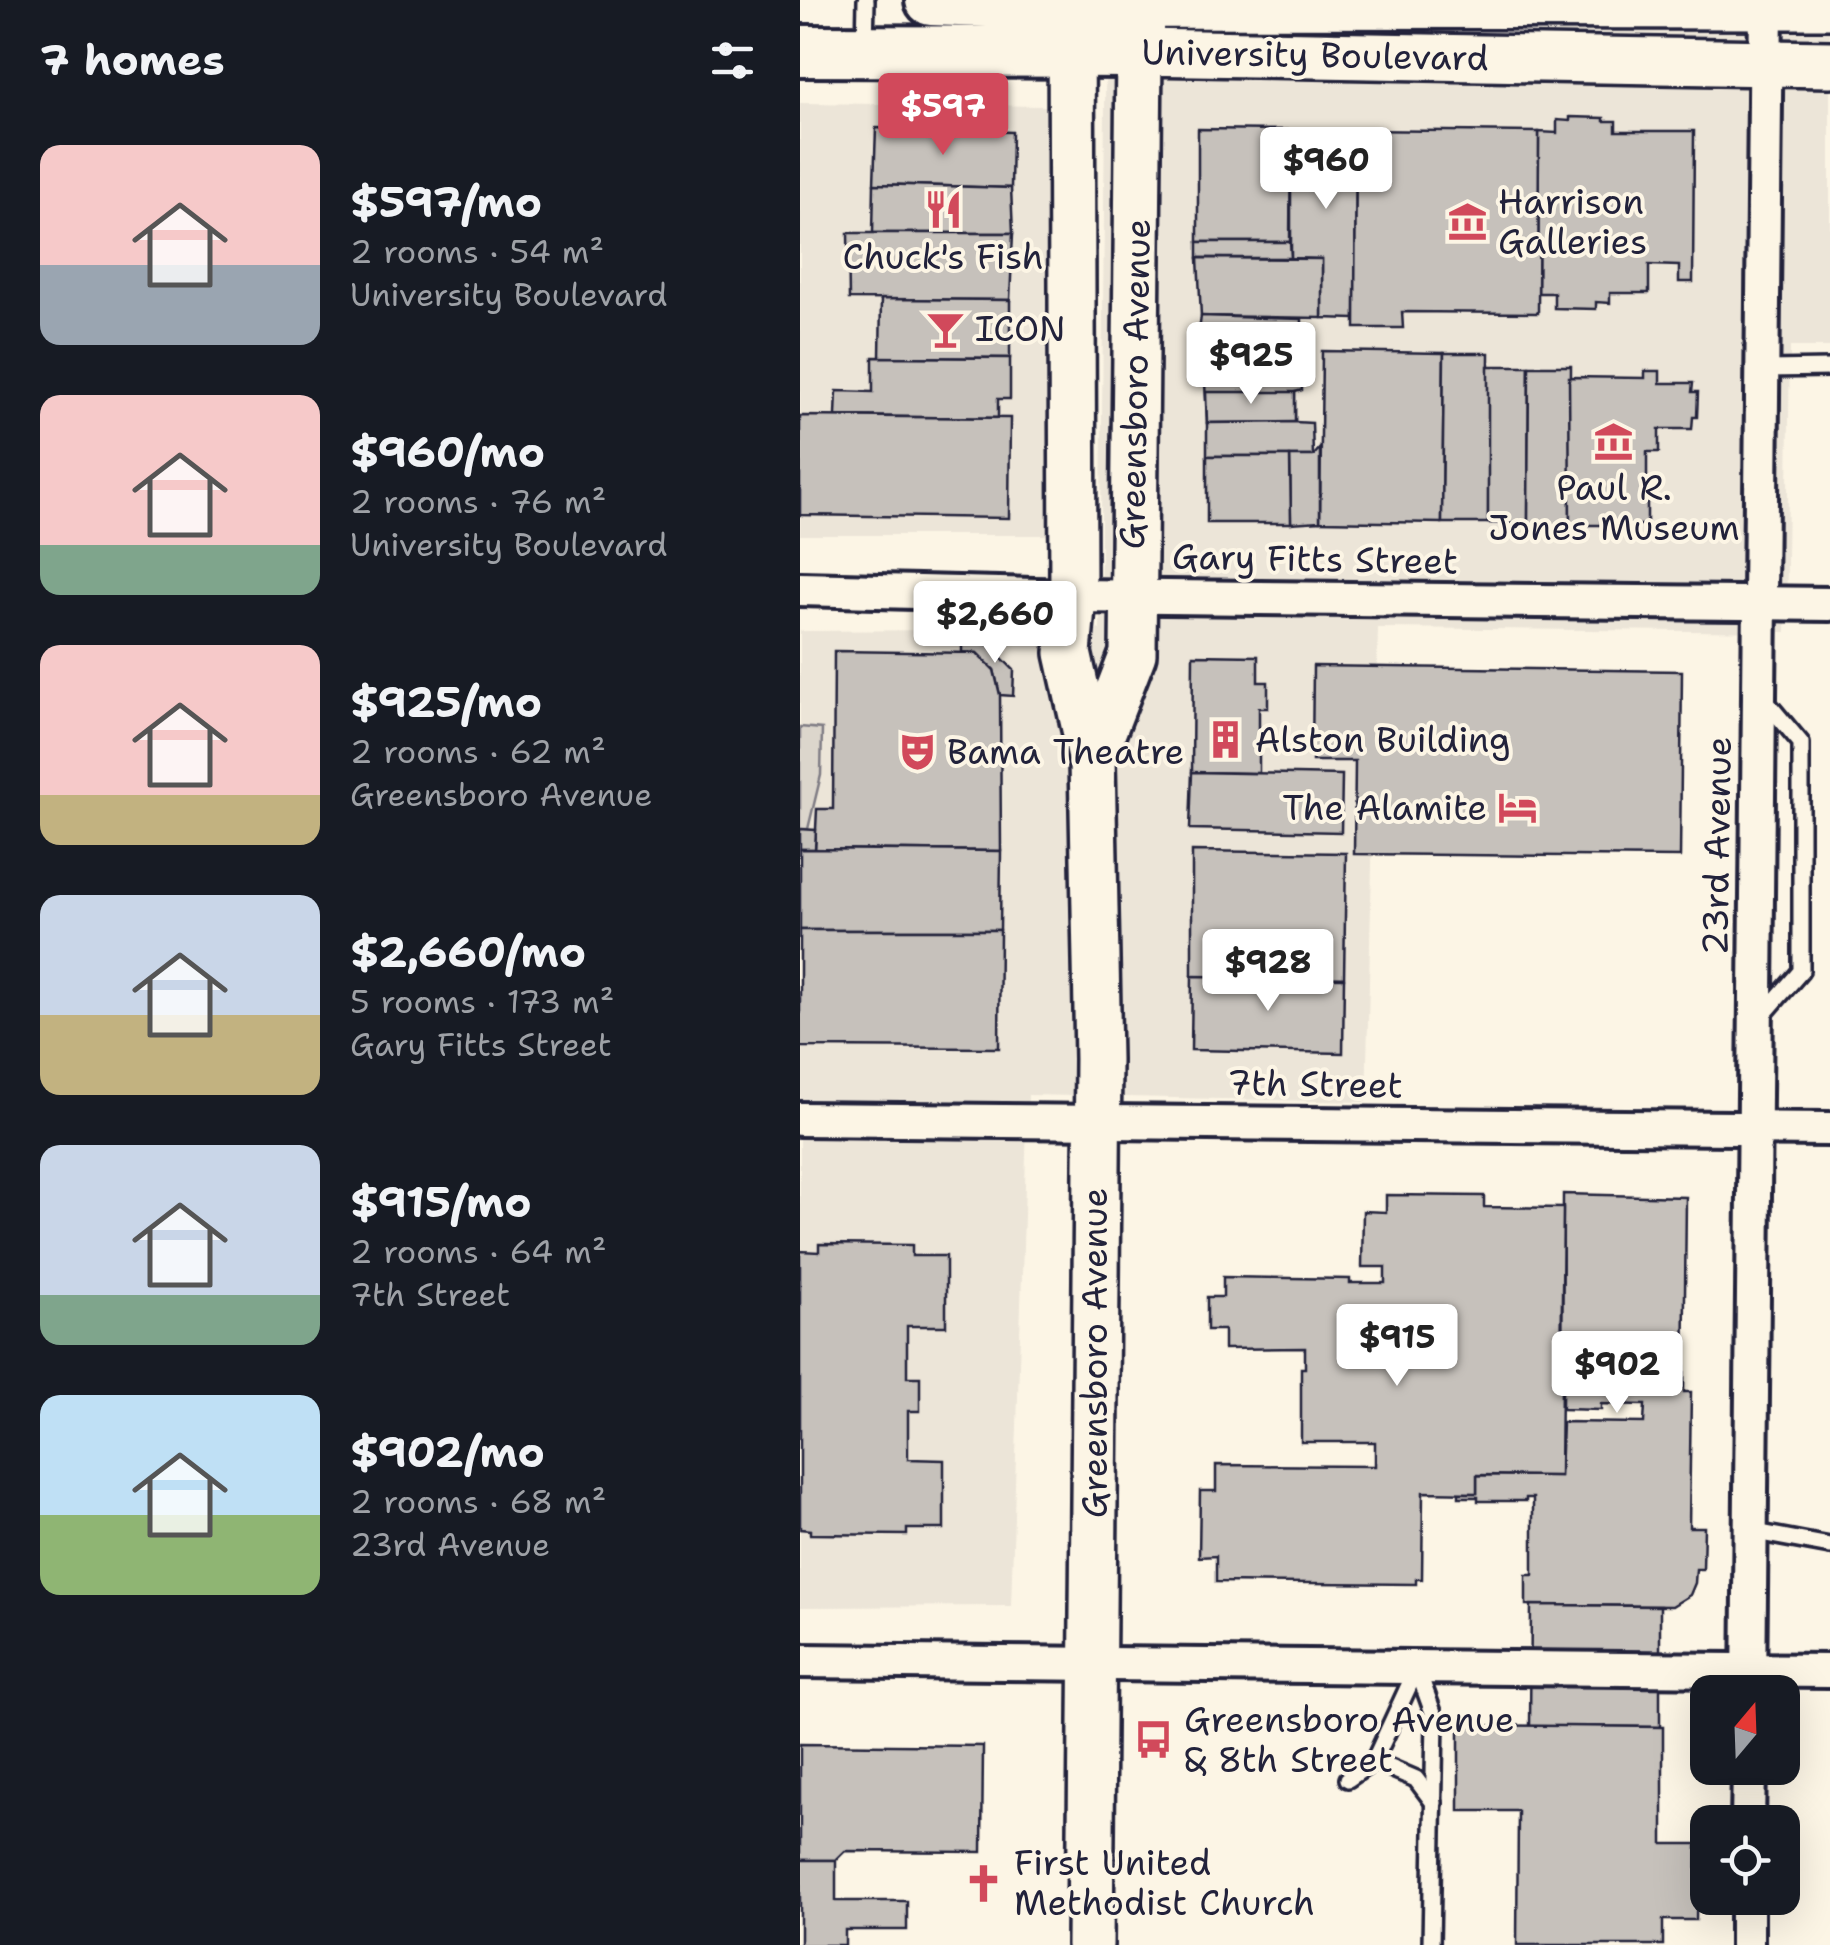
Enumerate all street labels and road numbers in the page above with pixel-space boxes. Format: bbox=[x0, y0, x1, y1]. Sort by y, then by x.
street label: University Boulevard bbox=[1141, 28, 1489, 81]
street label: Greensboro Avenue bbox=[1108, 218, 1161, 550]
street label: Gary Fitts Street bbox=[1172, 533, 1458, 584]
street label: 23rd Avenue bbox=[1691, 736, 1742, 956]
street label: 7th Street bbox=[1227, 1058, 1403, 1109]
street label: Greensboro Avenue bbox=[1071, 1188, 1118, 1518]

